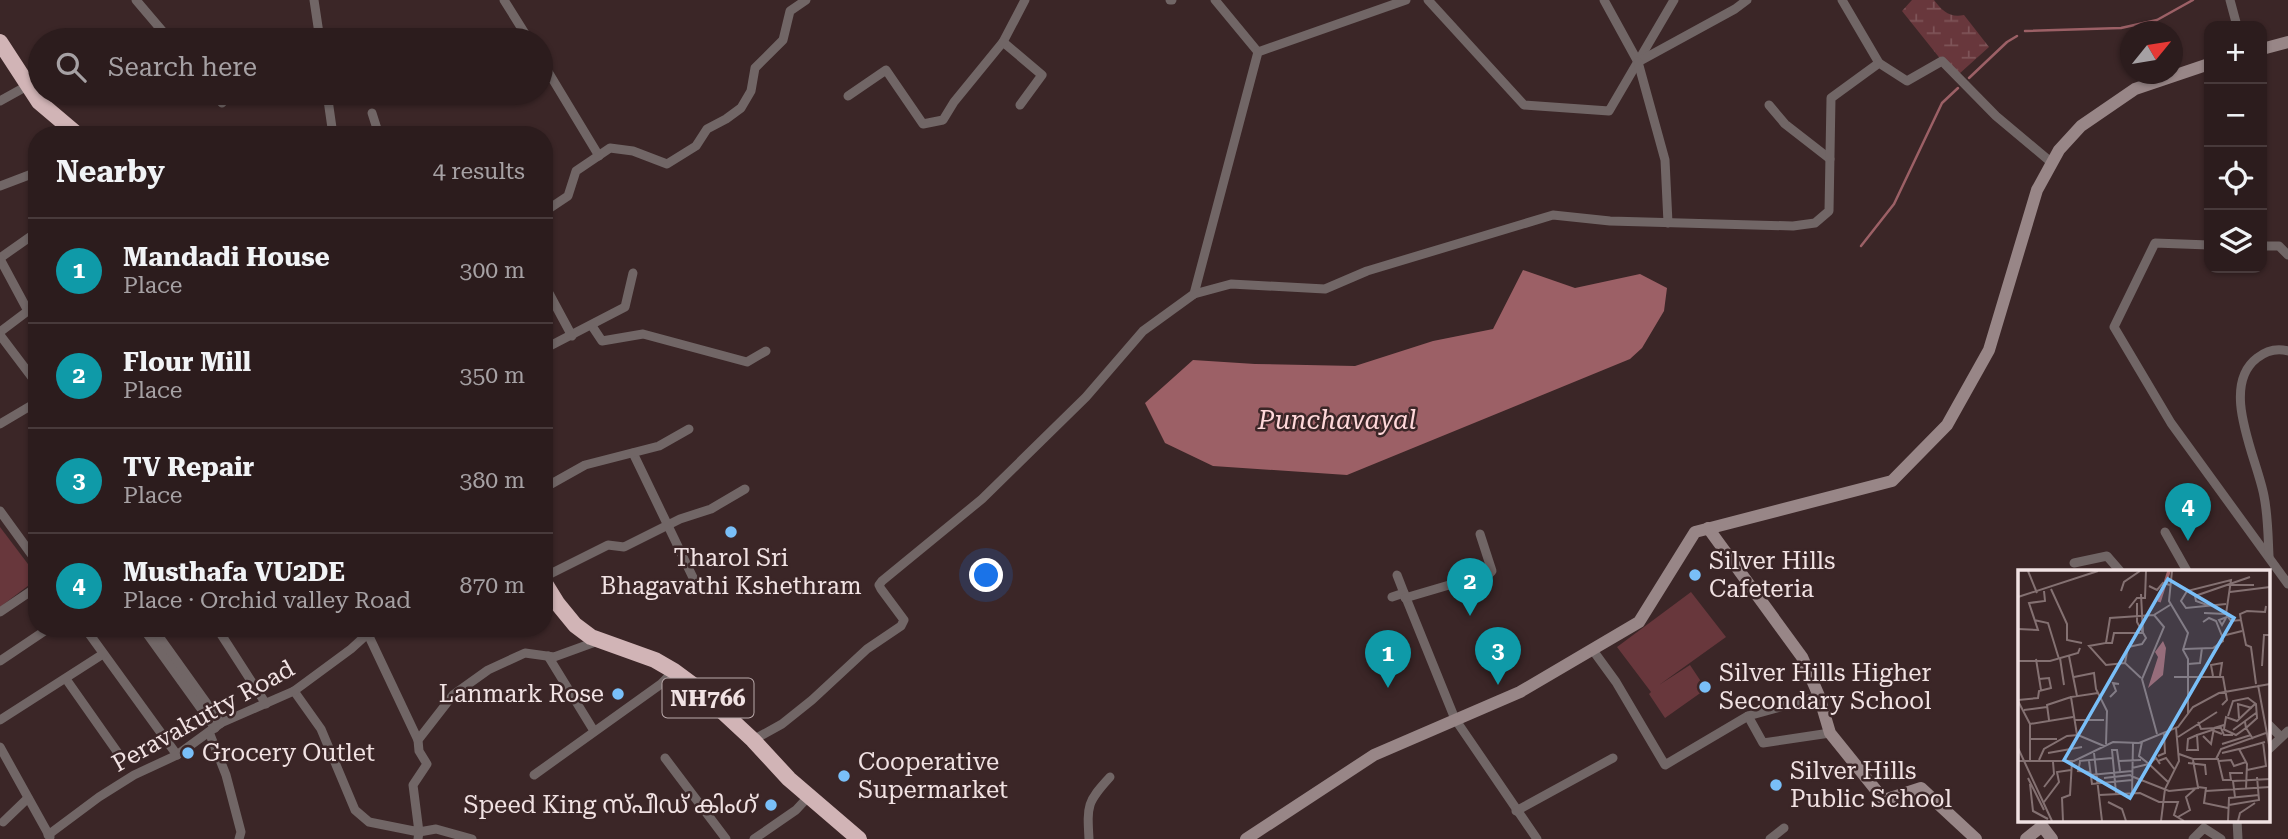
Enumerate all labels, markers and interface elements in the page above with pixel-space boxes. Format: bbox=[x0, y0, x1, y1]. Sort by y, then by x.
north arrow bbox=[2120, 21, 2183, 84]
map controls bbox=[2204, 21, 2267, 273]
button: + bbox=[2204, 21, 2267, 84]
search box bbox=[28, 28, 553, 105]
icon: search bbox=[52, 48, 90, 86]
text: Search here bbox=[108, 52, 257, 82]
button: − bbox=[2204, 84, 2267, 147]
button: locate bbox=[2204, 147, 2267, 210]
text: Nearby bbox=[56, 154, 165, 189]
text: 4 results bbox=[433, 158, 525, 185]
button: layers bbox=[2204, 210, 2267, 273]
text: Mandadi House bbox=[123, 242, 330, 272]
text: 1 bbox=[73, 257, 85, 284]
text: 300 m bbox=[460, 257, 525, 284]
text: Place bbox=[123, 272, 182, 299]
text: Flour Mill bbox=[123, 347, 251, 377]
text: 2 bbox=[73, 362, 85, 389]
text: 350 m bbox=[460, 362, 525, 389]
text: Place bbox=[123, 377, 182, 404]
water label: Punchavayal bbox=[1257, 405, 1416, 435]
text: TV Repair bbox=[123, 452, 254, 482]
text: 3 bbox=[73, 467, 85, 494]
text: 380 m bbox=[460, 467, 525, 494]
text: Place bbox=[123, 482, 182, 509]
pin: 4 bbox=[2165, 483, 2211, 541]
marker: Tharol Sri Bhagavathi Kshethram bbox=[723, 524, 739, 540]
place label: Tharol Sri Bhagavathi Kshethram bbox=[600, 544, 862, 600]
place label: Silver Hills Cafeteria bbox=[1709, 547, 1835, 603]
text: Musthafa VU2DE bbox=[123, 557, 345, 587]
your location bbox=[969, 558, 1003, 592]
pin: 2 bbox=[1447, 558, 1493, 616]
marker: Silver Hills Cafeteria bbox=[1687, 567, 1703, 583]
inset map bbox=[2018, 570, 2270, 822]
text: 4 bbox=[73, 572, 85, 599]
text: 870 m bbox=[460, 572, 525, 599]
text: Place · Orchid valley Road bbox=[123, 587, 411, 614]
pin: 3 bbox=[1475, 627, 1521, 685]
pin: 1 bbox=[1365, 630, 1411, 688]
street label: Peravakutty Road bbox=[107, 654, 299, 778]
place label: Silver Hills Higher Secondary School bbox=[1719, 659, 1931, 715]
road number: NH766 bbox=[662, 678, 754, 718]
marker: Silver Hills Higher Secondary School bbox=[1697, 679, 1713, 695]
place label: Lanmark Rose bbox=[439, 680, 604, 708]
marker: Lanmark Rose bbox=[610, 686, 626, 702]
place label: Grocery Outlet bbox=[202, 739, 375, 767]
marker: Grocery Outlet bbox=[180, 745, 196, 761]
place label: Cooperative Supermarket bbox=[858, 748, 1008, 804]
place label: Silver Hills Public School bbox=[1790, 757, 1952, 813]
marker: Cooperative Supermarket bbox=[836, 768, 852, 784]
marker: Silver Hills Public School bbox=[1768, 777, 1784, 793]
place label: Speed King സ്പീഡ് കിംഗ് bbox=[463, 791, 759, 819]
marker: Speed King സ്പീഡ് കിംഗ് bbox=[763, 797, 779, 813]

